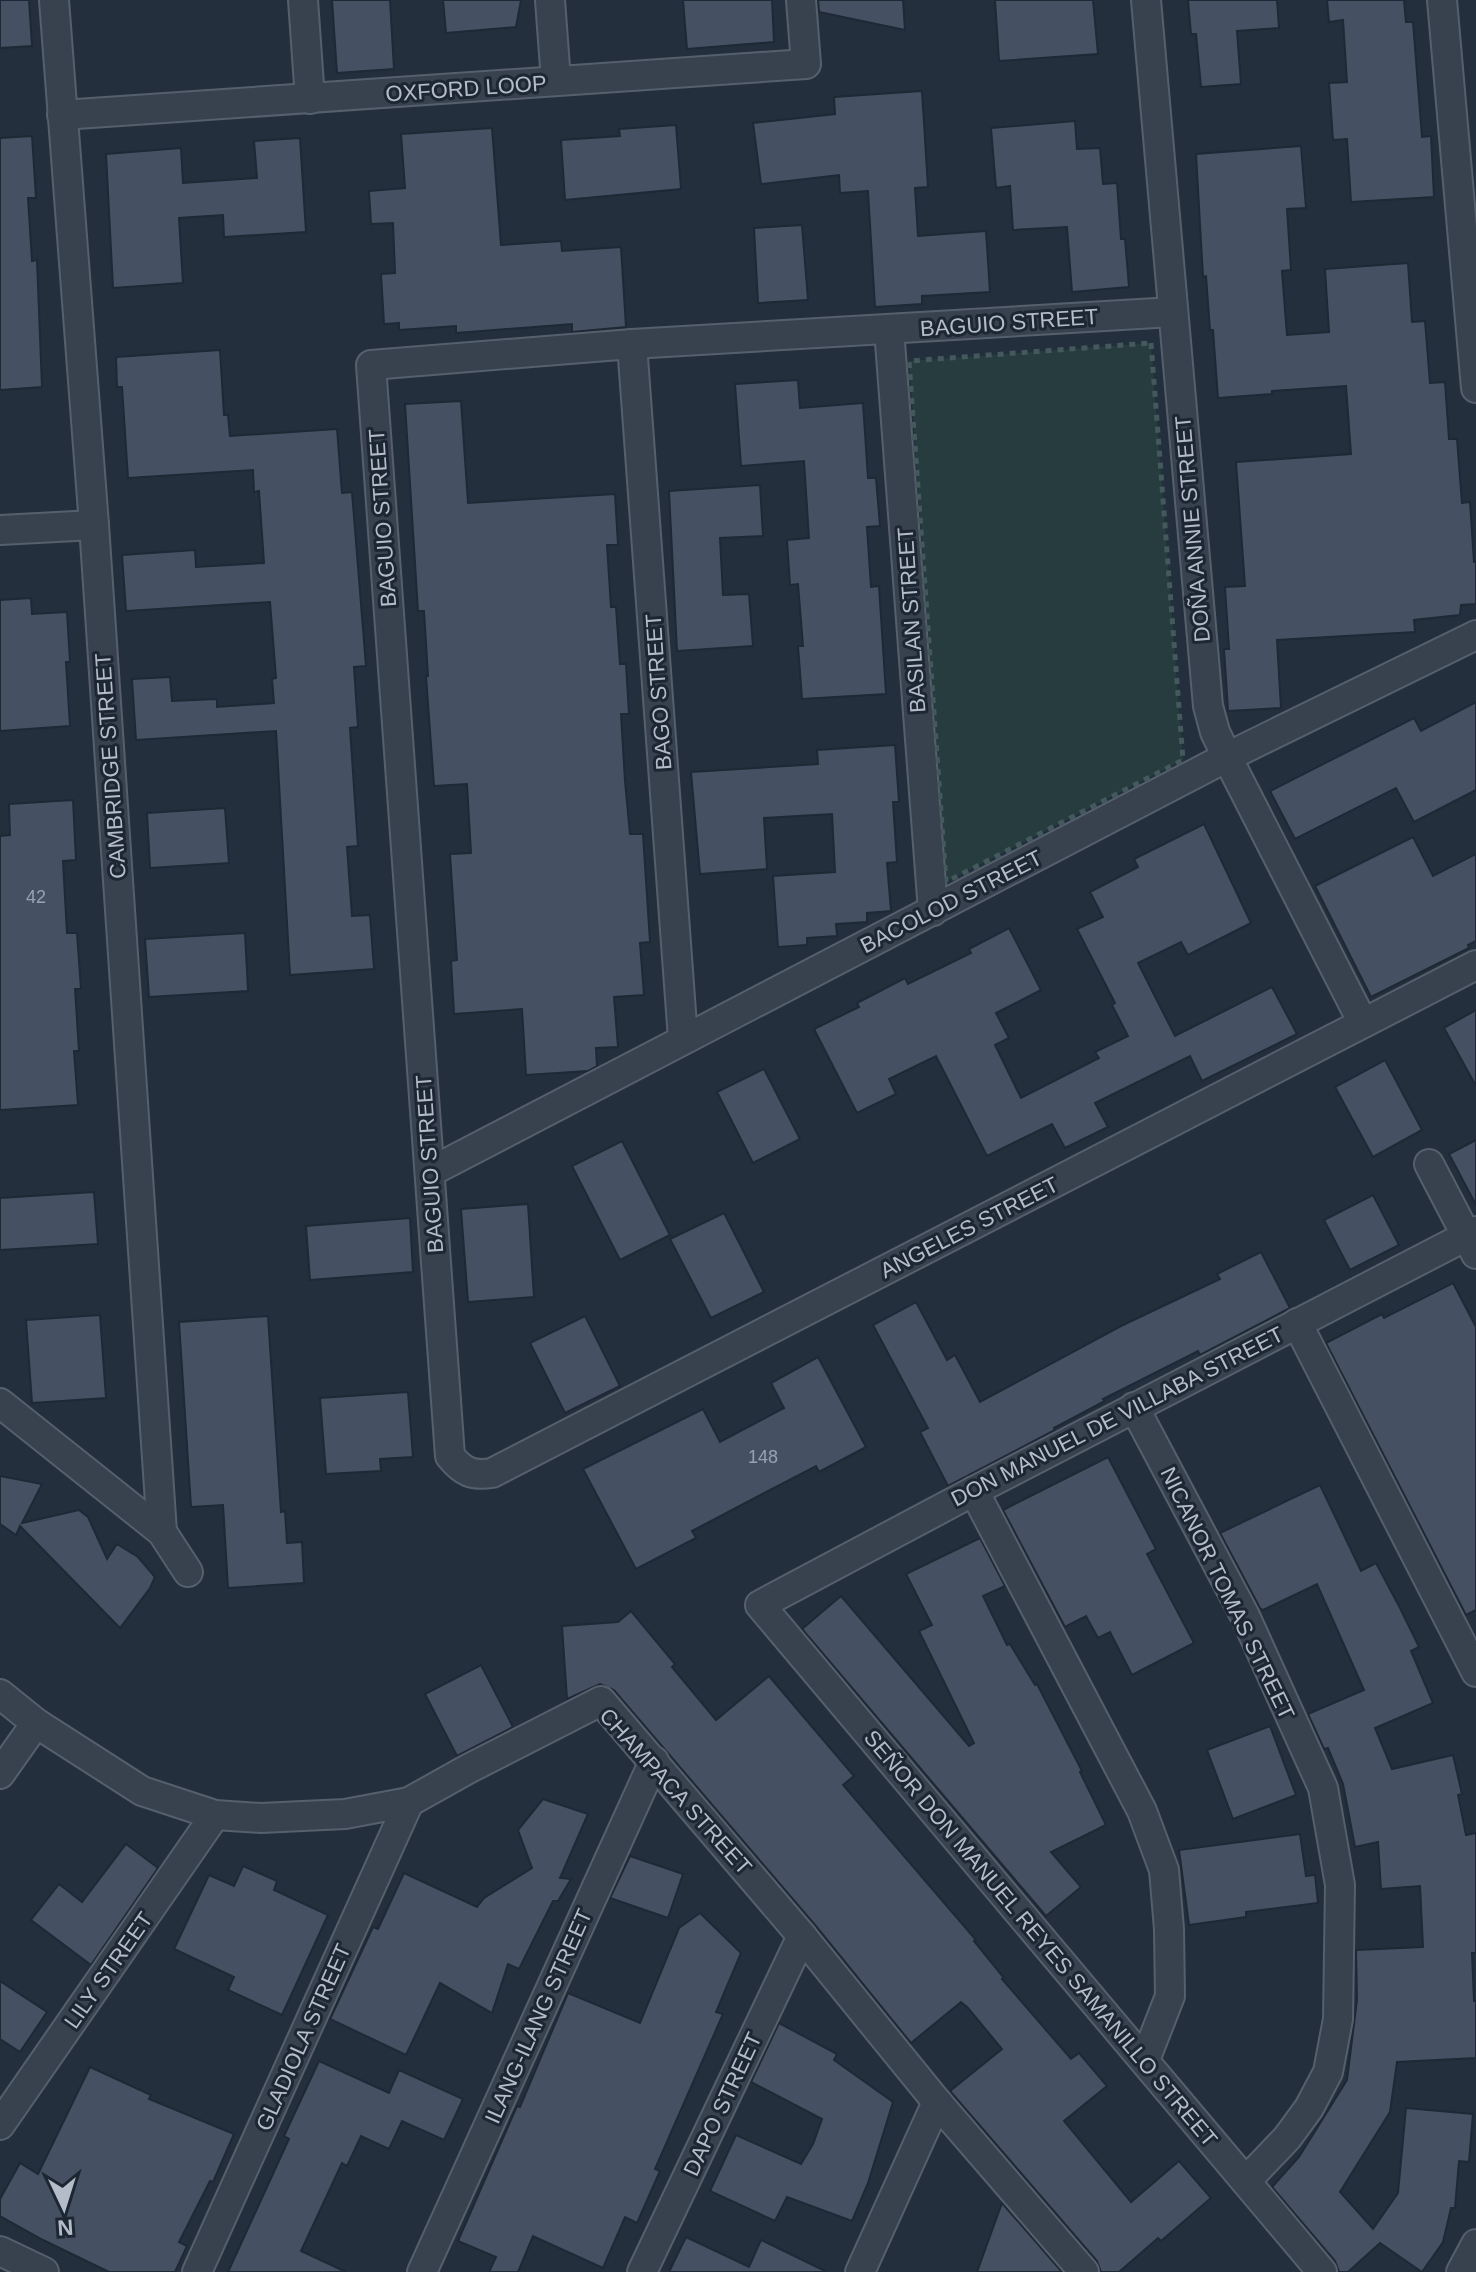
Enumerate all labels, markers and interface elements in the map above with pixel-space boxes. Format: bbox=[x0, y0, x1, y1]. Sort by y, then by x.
street label: OXFORD LOOP bbox=[385, 70, 547, 107]
street label: BAGUIO STREET bbox=[919, 304, 1099, 341]
street label: DOÑA ANNIE STREET bbox=[1170, 415, 1215, 643]
street label: BAGUIO STREET bbox=[364, 428, 401, 608]
street label: BASILAN STREET bbox=[893, 526, 930, 714]
street label: BAGO STREET bbox=[641, 613, 676, 771]
street label: CAMBRIDGE STREET bbox=[90, 652, 131, 880]
street label: BACOLOD STREET bbox=[856, 845, 1046, 958]
house number: 42 bbox=[26, 887, 46, 907]
street label: BAGUIO STREET bbox=[411, 1074, 448, 1254]
street label: ANGELES STREET bbox=[876, 1172, 1063, 1283]
street label: DON MANUEL DE VILLABA STREET bbox=[947, 1321, 1288, 1511]
house number: 148 bbox=[748, 1447, 778, 1467]
street label: NICANOR TOMAS STREET bbox=[1155, 1463, 1300, 1724]
street label: CHAMPACA STREET bbox=[594, 1703, 757, 1879]
street label: SEÑOR DON MANUEL REYES SAMANILLO STREET bbox=[859, 1725, 1222, 2152]
street label: ILANG-ILANG STREET bbox=[480, 1905, 597, 2127]
street label: LILY STREET bbox=[59, 1907, 158, 2033]
street label: GLADIOLA STREET bbox=[251, 1940, 356, 2134]
street label: DAPO STREET bbox=[678, 2029, 767, 2180]
north arrow bbox=[24, 2168, 104, 2248]
text: N bbox=[57, 2214, 74, 2240]

